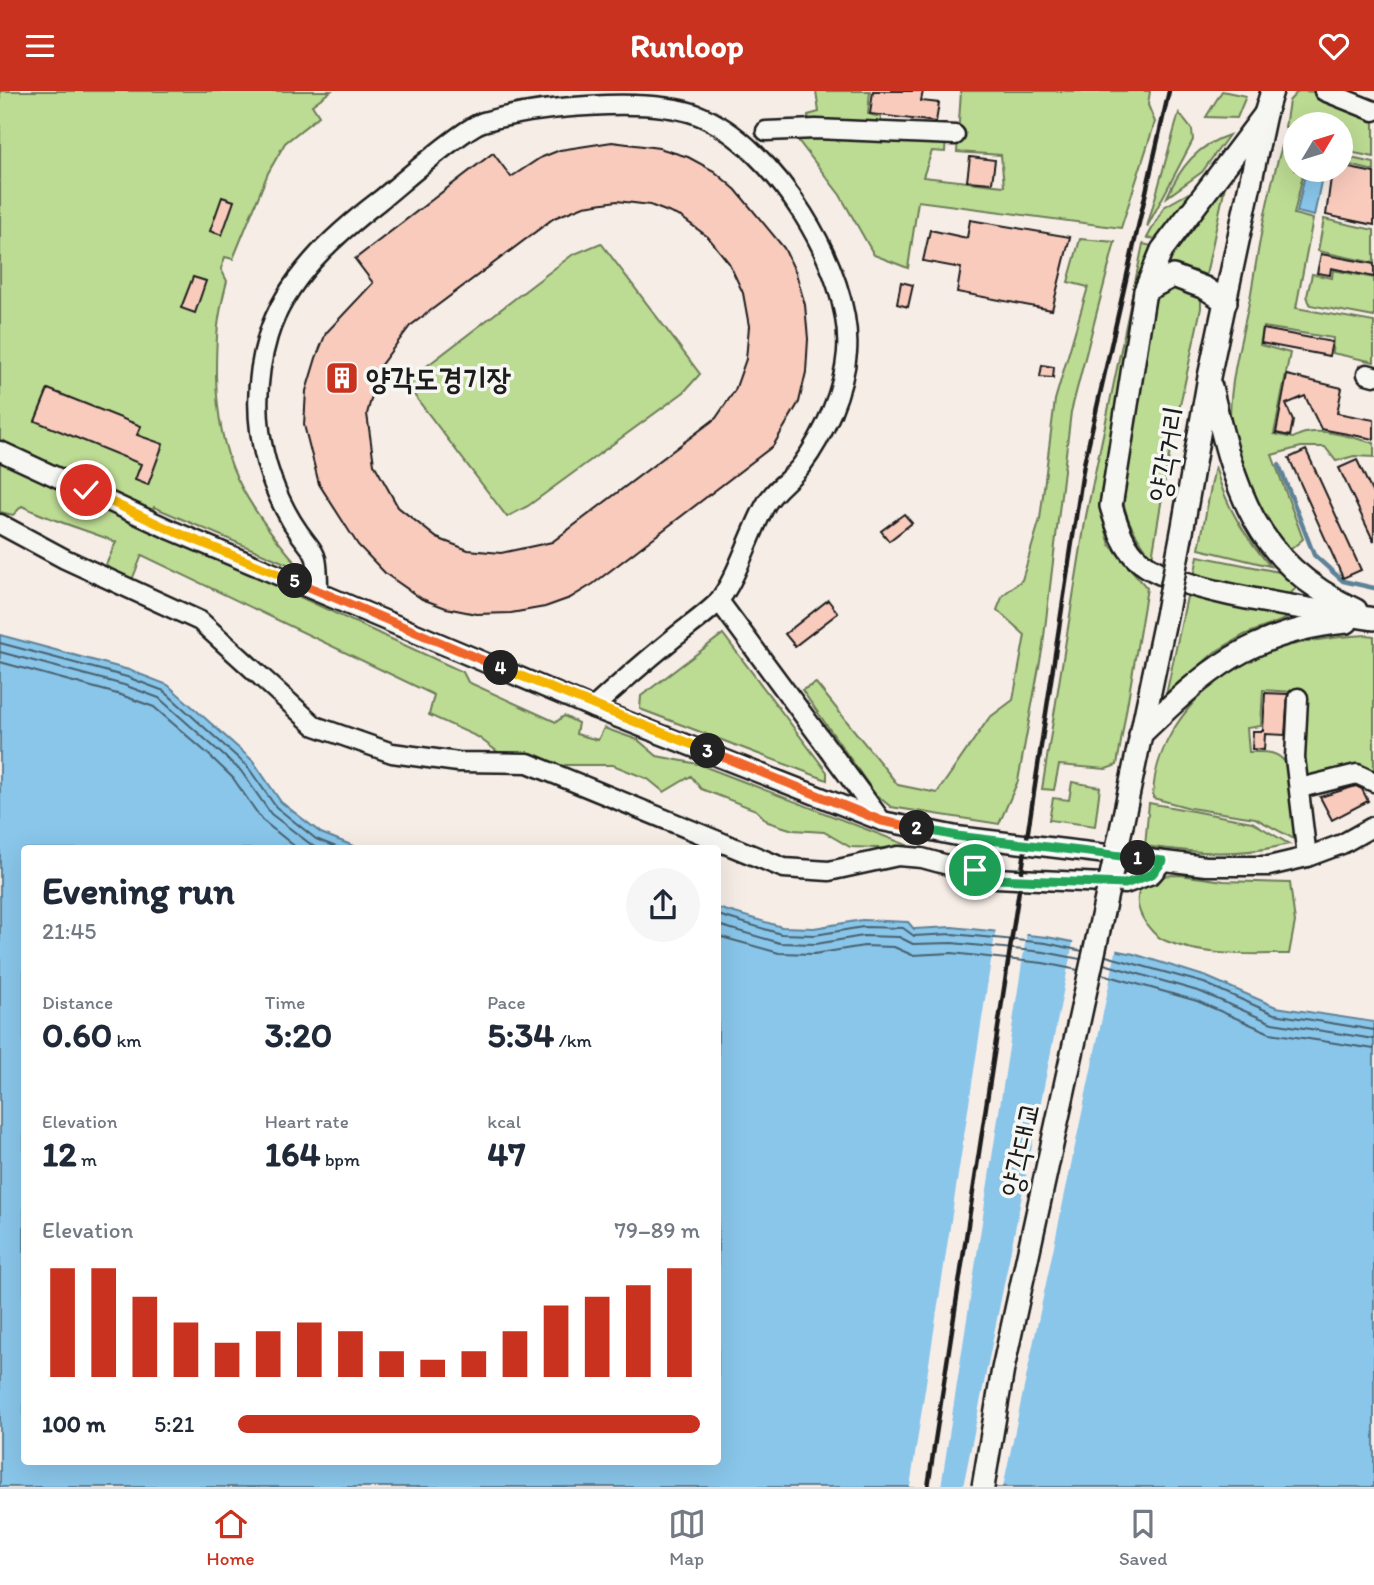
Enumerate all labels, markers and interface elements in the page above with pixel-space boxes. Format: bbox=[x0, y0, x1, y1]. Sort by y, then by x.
icon: menu bbox=[21, 27, 59, 65]
text: Runloop bbox=[630, 27, 744, 65]
icon: heart bbox=[1315, 27, 1353, 65]
north arrow bbox=[1283, 112, 1353, 182]
map controls bbox=[1283, 112, 1353, 182]
building icon: 양각도경기장 bbox=[323, 359, 361, 397]
place label: 양각도경기장 bbox=[366, 360, 511, 397]
street label: 양각거리 bbox=[1139, 403, 1193, 505]
pin bbox=[56, 460, 116, 520]
icon: check bbox=[67, 471, 105, 509]
pin: 5 bbox=[278, 563, 312, 599]
text: 5 bbox=[290, 569, 299, 592]
pin: 4 bbox=[484, 651, 518, 685]
text: 4 bbox=[495, 656, 506, 679]
pin: 3 bbox=[690, 733, 726, 769]
text: 3 bbox=[702, 739, 713, 762]
pin: 2 bbox=[900, 811, 934, 845]
text: 2 bbox=[912, 816, 922, 839]
pin bbox=[945, 840, 1005, 900]
pin: 1 bbox=[1120, 841, 1156, 875]
text: 1 bbox=[1133, 846, 1142, 869]
icon: arrive bbox=[956, 851, 994, 889]
text: Evening run bbox=[42, 868, 235, 914]
button: share bbox=[626, 868, 700, 942]
text: 21:45 bbox=[42, 917, 96, 945]
text: Distance bbox=[42, 991, 113, 1014]
text: Time bbox=[265, 991, 305, 1014]
text: Pace bbox=[487, 991, 525, 1014]
text: 0.60 bbox=[42, 1014, 112, 1056]
text: 3:20 bbox=[265, 1014, 332, 1056]
text: 5:34 bbox=[487, 1014, 554, 1056]
text: km bbox=[112, 1029, 142, 1052]
text: /km bbox=[554, 1029, 592, 1052]
street label: 양각대교 bbox=[992, 1098, 1048, 1200]
text: Elevation bbox=[42, 1110, 118, 1133]
text: Heart rate bbox=[265, 1110, 349, 1133]
text: kcal bbox=[487, 1110, 521, 1133]
text: 12 bbox=[42, 1133, 77, 1175]
text: 164 bbox=[265, 1133, 320, 1175]
text: 47 bbox=[487, 1133, 526, 1175]
text: m bbox=[77, 1148, 97, 1171]
text: bpm bbox=[320, 1148, 360, 1171]
text: Elevation bbox=[42, 1216, 133, 1244]
text: 79–89 m bbox=[615, 1216, 700, 1244]
text: 100 m bbox=[42, 1410, 106, 1438]
text: 5:21 bbox=[154, 1410, 194, 1438]
tab: Home bbox=[207, 1505, 254, 1570]
tab: Map bbox=[668, 1505, 706, 1570]
tab: Saved bbox=[1119, 1505, 1167, 1570]

